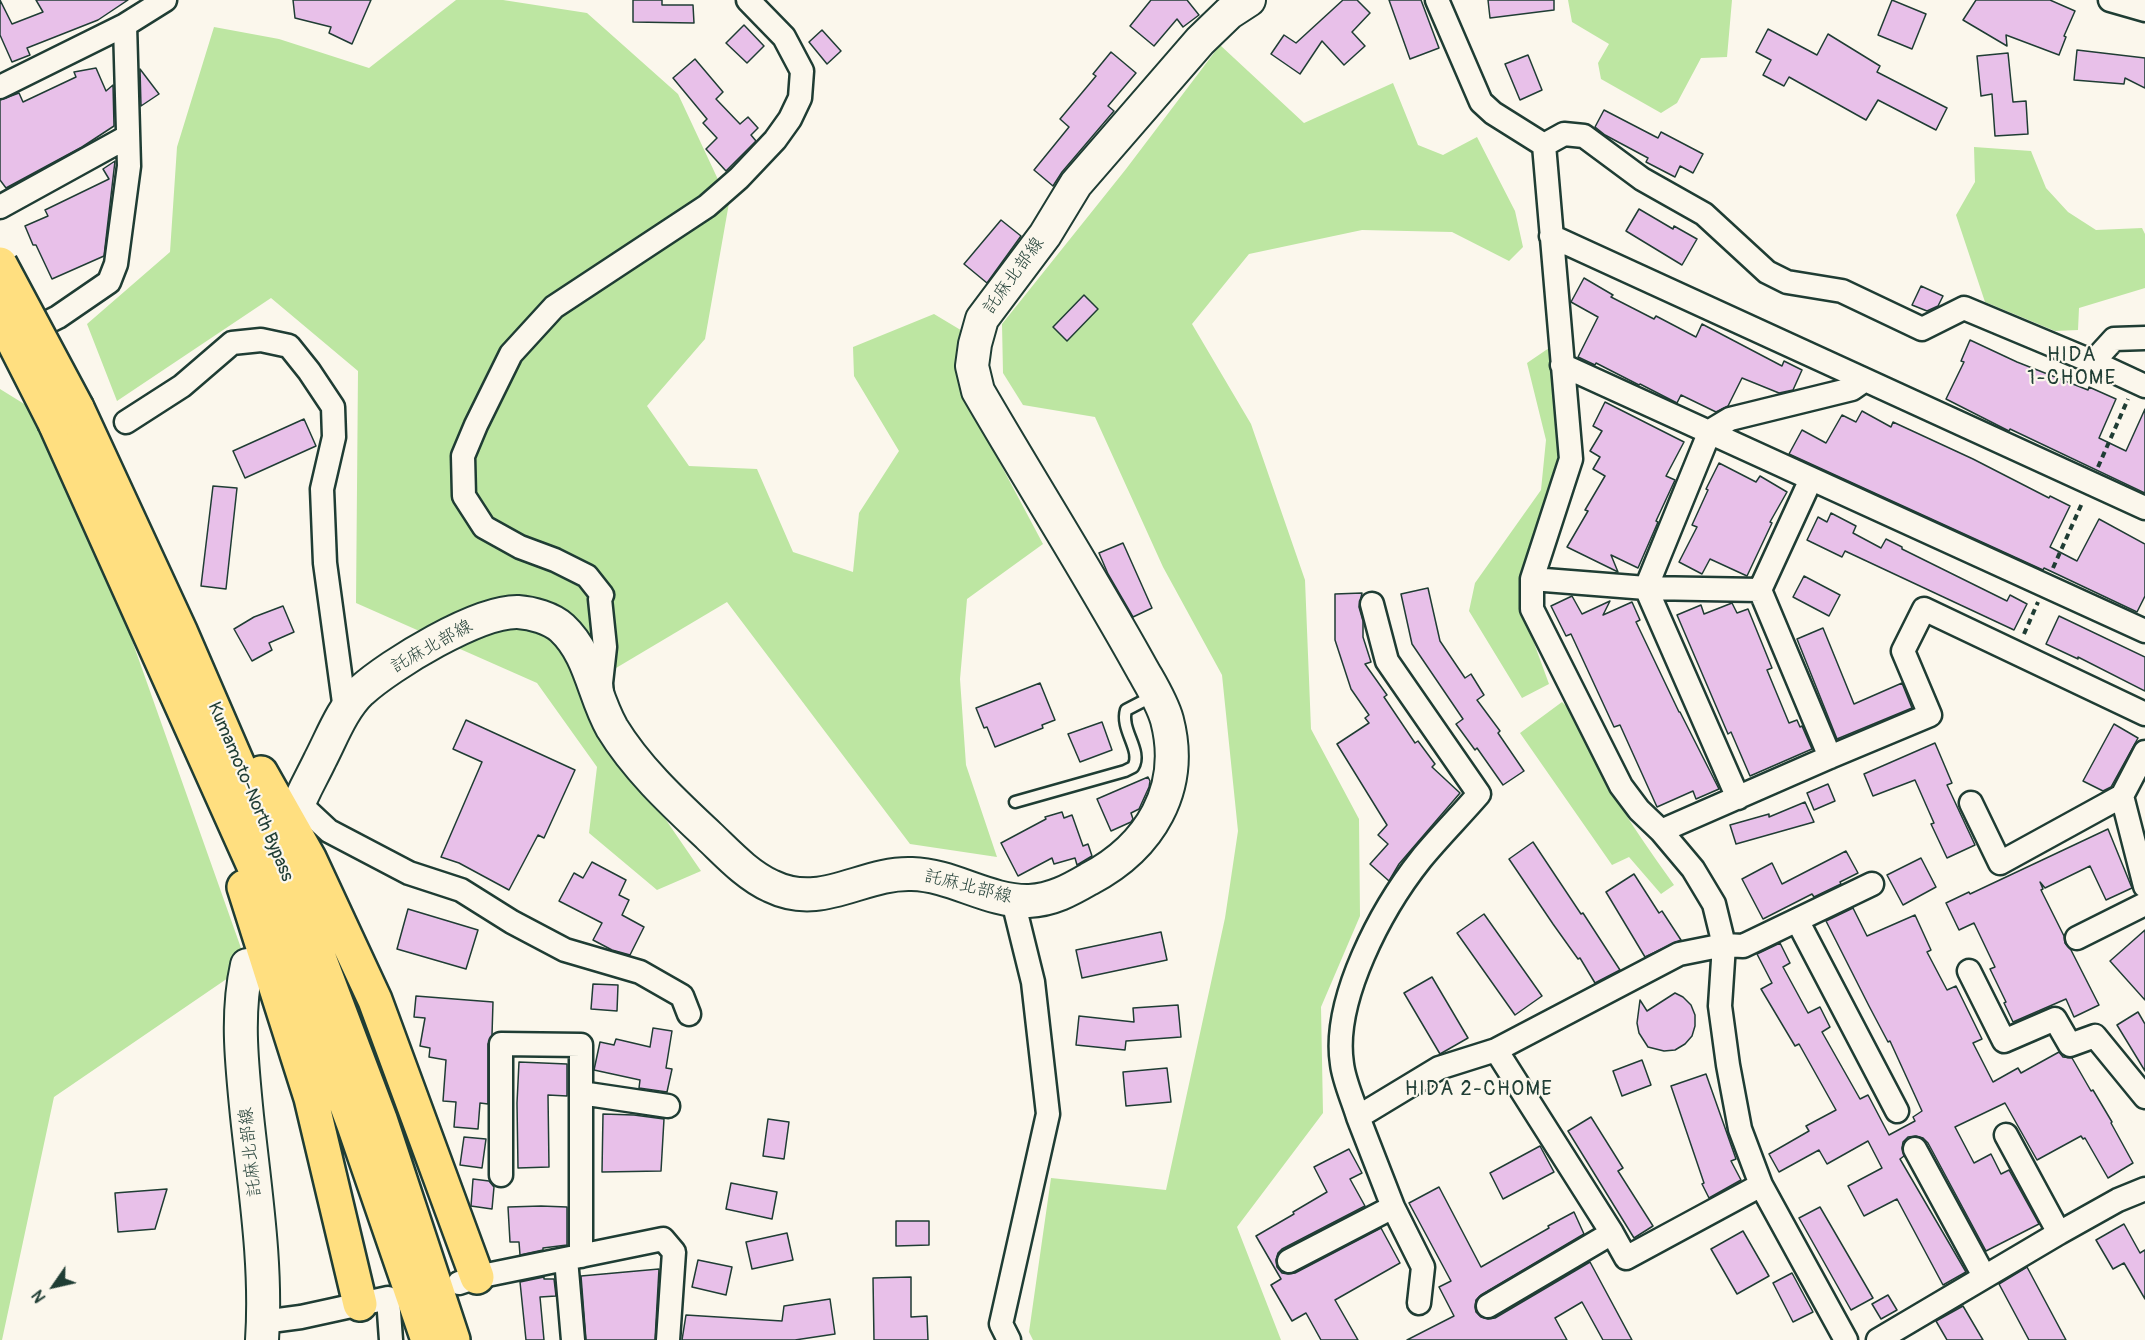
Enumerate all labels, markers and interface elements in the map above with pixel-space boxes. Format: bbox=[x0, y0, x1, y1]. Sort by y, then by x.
street label: 託麻北部線 bbox=[979, 233, 1049, 319]
district label: HIDA 1-CHOME bbox=[2027, 344, 2117, 391]
street label: 託麻北部線 bbox=[387, 616, 477, 678]
street label: Kumamoto-North Bypass bbox=[202, 699, 298, 885]
street label: 託麻北部線 bbox=[922, 866, 1014, 908]
district label: HIDA 2-CHOME bbox=[1405, 1078, 1553, 1102]
street label: 託麻北部線 bbox=[236, 1106, 266, 1198]
north arrow bbox=[24, 1256, 84, 1316]
text: N bbox=[28, 1286, 50, 1306]

